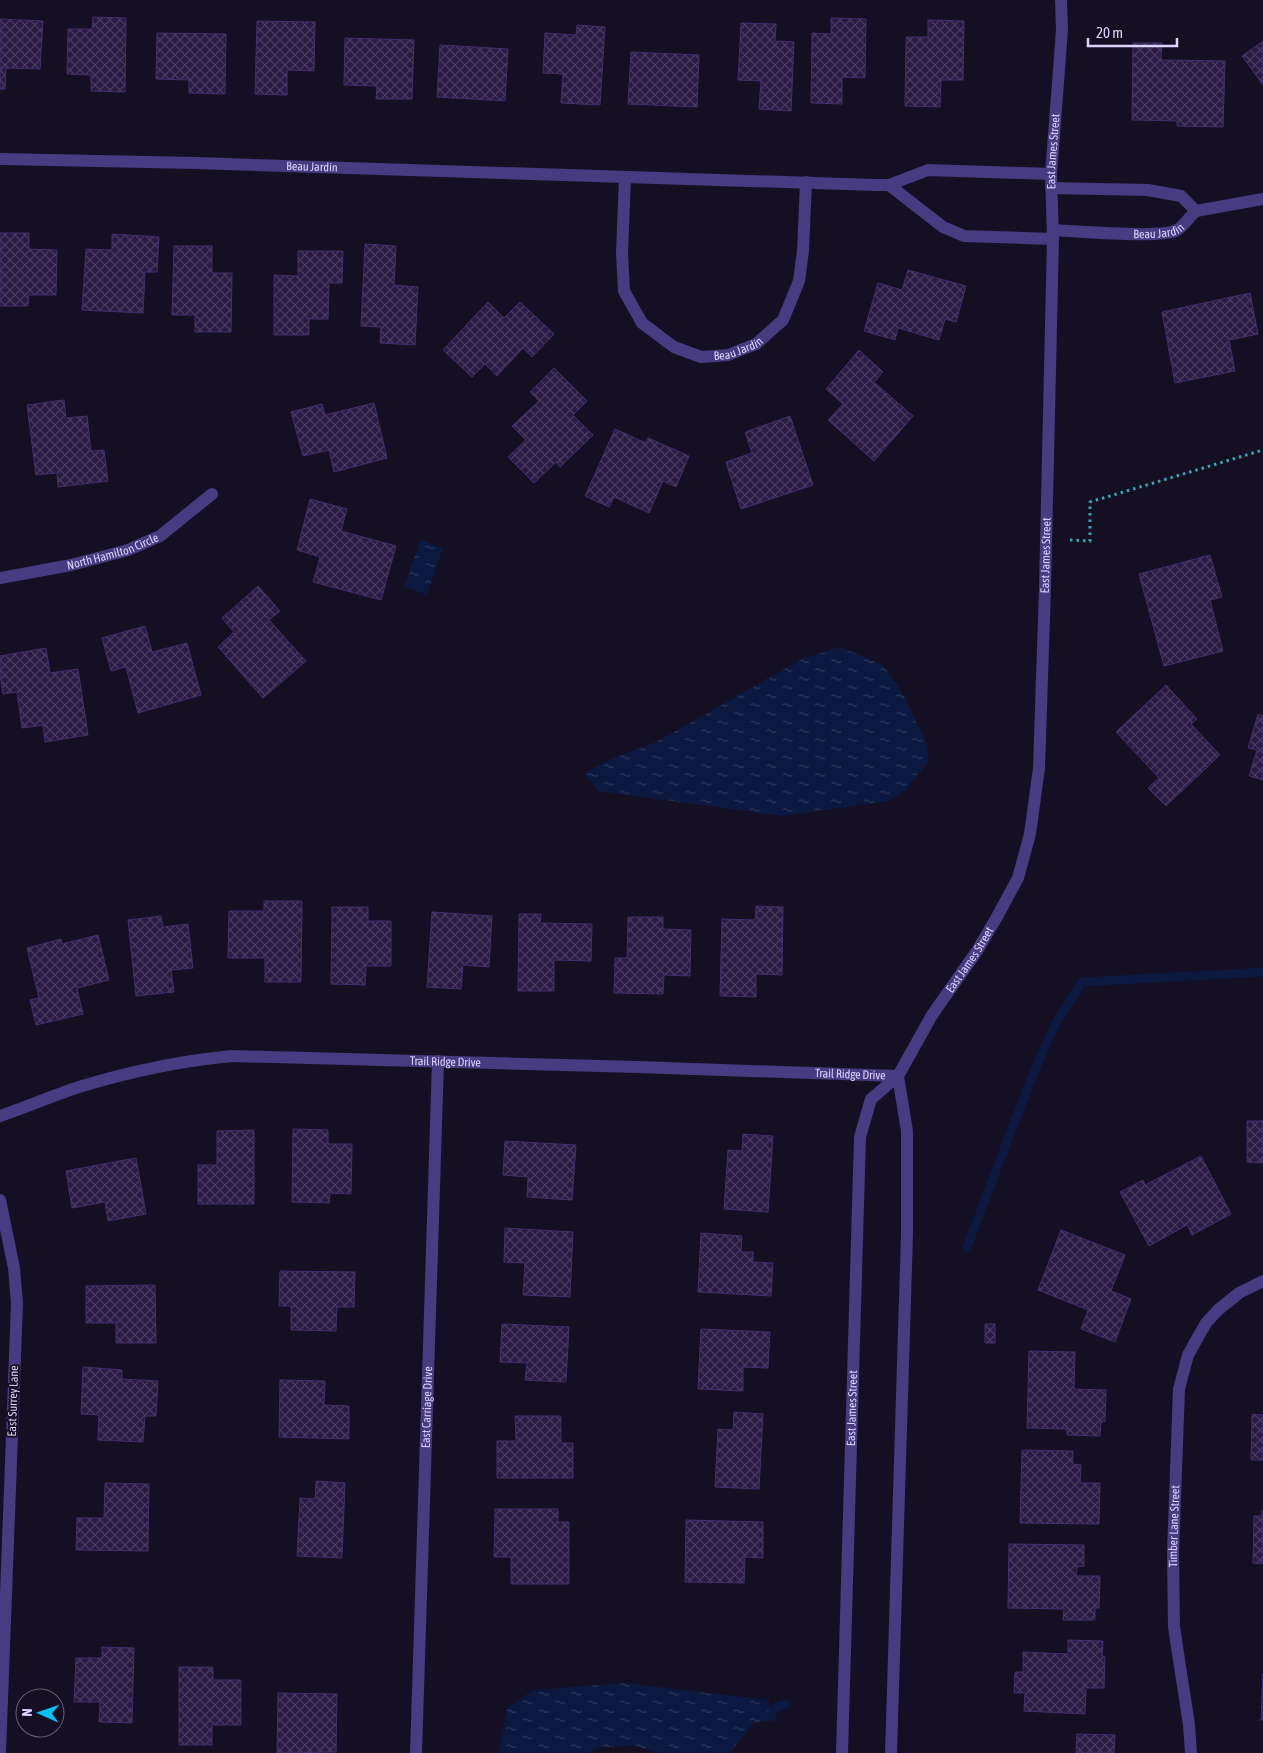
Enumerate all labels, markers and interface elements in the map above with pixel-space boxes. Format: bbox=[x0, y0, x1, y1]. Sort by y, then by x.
scale bar bbox=[1088, 15, 1177, 47]
text: 20 m bbox=[1096, 24, 1123, 41]
street label: East James Street bbox=[1044, 113, 1063, 190]
street label: Beau Jardin bbox=[286, 159, 338, 175]
street label: Beau Jardin bbox=[1133, 220, 1187, 241]
street label: Beau Jardin bbox=[713, 334, 766, 363]
street label: East James Street bbox=[1038, 517, 1054, 594]
street label: North Hamilton Circle bbox=[66, 531, 161, 573]
street label: East James Street bbox=[943, 924, 997, 995]
street label: Trail Ridge Drive bbox=[410, 1054, 481, 1070]
street label: Trail Ridge Drive bbox=[815, 1066, 886, 1083]
street label: East Surrey Lane bbox=[5, 1365, 21, 1437]
street label: East Carriage Drive bbox=[419, 1366, 435, 1448]
street label: East James Street bbox=[844, 1369, 860, 1446]
street label: Timber Lane Street bbox=[1166, 1484, 1182, 1567]
north arrow bbox=[15, 1688, 65, 1738]
text: N bbox=[19, 1708, 35, 1717]

